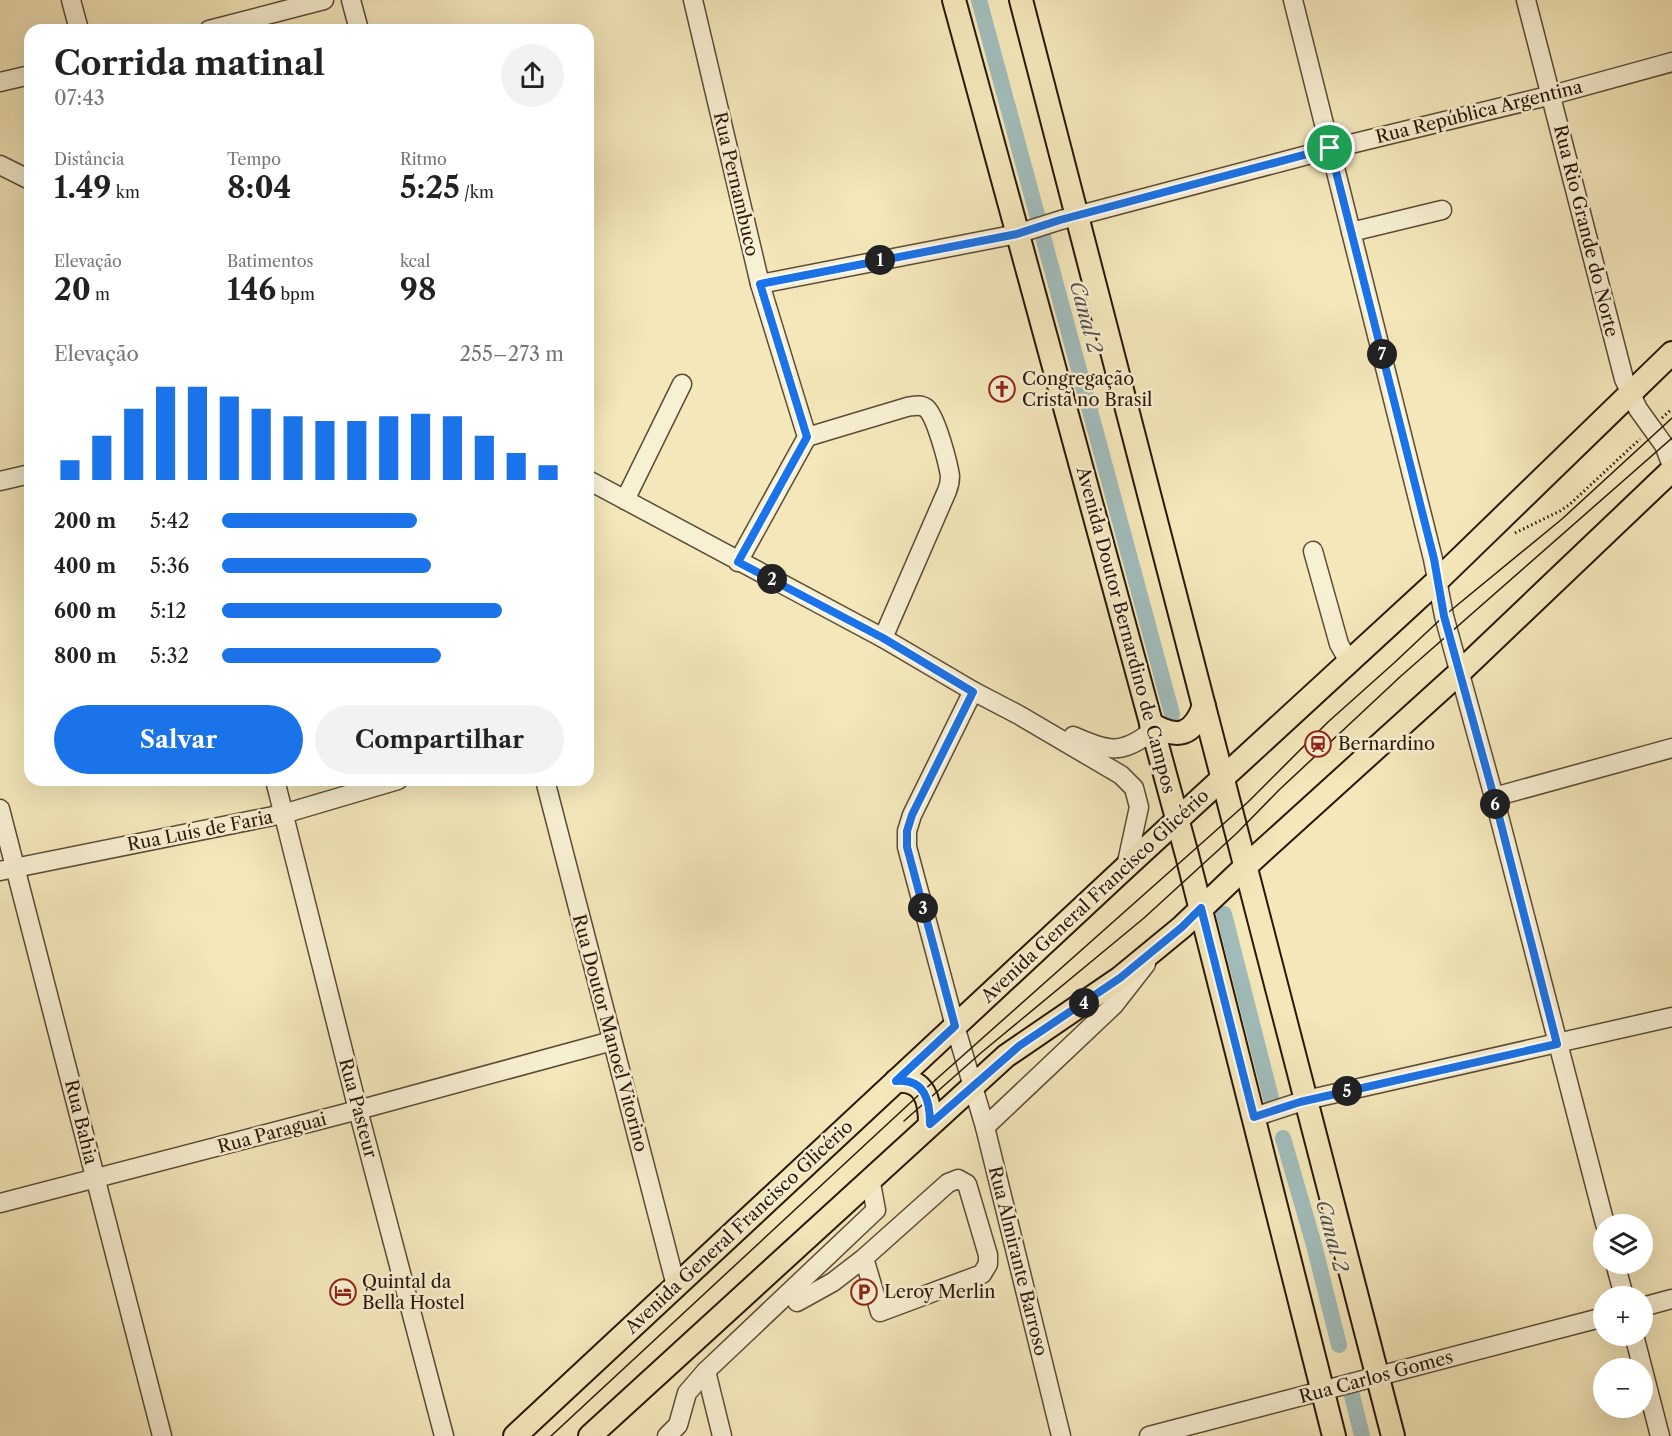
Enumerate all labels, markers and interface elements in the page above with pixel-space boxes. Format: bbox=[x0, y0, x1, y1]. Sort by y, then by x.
text: Corrida matinal bbox=[54, 43, 325, 84]
button: share bbox=[501, 44, 564, 107]
street label: Rua República Argentina bbox=[1373, 76, 1585, 148]
text: 07:43 bbox=[54, 86, 105, 110]
street label: Rua Pernambuco bbox=[709, 110, 763, 258]
pin bbox=[1304, 122, 1355, 173]
street label: Rua Rio Grande do Norte bbox=[1549, 123, 1623, 339]
icon: arrive bbox=[1313, 131, 1346, 164]
text: Distância bbox=[54, 149, 125, 169]
text: Tempo bbox=[227, 149, 281, 169]
text: Ritmo bbox=[400, 149, 447, 169]
text: 1.49 bbox=[54, 169, 111, 206]
text: 8:04 bbox=[227, 169, 291, 206]
text: 5:25 bbox=[400, 169, 460, 206]
text: km bbox=[111, 182, 140, 202]
text: /km bbox=[460, 182, 494, 202]
pin: 1 bbox=[865, 245, 895, 275]
text: 1 bbox=[876, 250, 884, 270]
text: Elevação bbox=[54, 251, 122, 271]
text: Batimentos bbox=[227, 251, 313, 271]
text: kcal bbox=[400, 251, 430, 271]
text: 20 bbox=[54, 271, 91, 308]
text: 146 bbox=[227, 271, 276, 308]
text: 98 bbox=[400, 271, 436, 308]
water label: Canal 2 bbox=[1065, 278, 1107, 356]
text: m bbox=[91, 284, 110, 304]
text: bpm bbox=[276, 284, 315, 304]
pin: 7 bbox=[1367, 339, 1397, 369]
text: Elevação bbox=[54, 342, 139, 366]
text: 255–273 m bbox=[460, 342, 564, 366]
text: 7 bbox=[1378, 344, 1386, 364]
place label: Congregação Cristã no Brasil bbox=[1022, 368, 1152, 411]
church icon: Congregação Cristã no Brasil bbox=[987, 374, 1017, 404]
street label: Avenida Doutor Bernardino de Campos bbox=[1071, 463, 1180, 796]
text: 200 m bbox=[54, 509, 116, 533]
text: 5:42 bbox=[150, 509, 190, 533]
text: 400 m bbox=[54, 554, 116, 578]
text: 5:36 bbox=[150, 554, 189, 578]
pin: 2 bbox=[757, 564, 787, 594]
text: 2 bbox=[767, 569, 777, 589]
text: 600 m bbox=[54, 599, 116, 623]
text: 5:12 bbox=[150, 599, 186, 623]
text: 800 m bbox=[54, 644, 117, 668]
text: 5:32 bbox=[150, 644, 189, 668]
button: Salvar bbox=[54, 705, 303, 774]
button: Compartilhar bbox=[315, 705, 564, 774]
station icon: Bernardino bbox=[1303, 729, 1333, 759]
place label: Bernardino bbox=[1338, 733, 1435, 755]
street label: Avenida General Francisco Glicério bbox=[976, 785, 1213, 1008]
pin: 6 bbox=[1480, 789, 1510, 819]
text: 6 bbox=[1490, 794, 1500, 814]
street label: Rua Luís de Faria bbox=[125, 806, 275, 856]
pin: 3 bbox=[908, 893, 938, 923]
text: 3 bbox=[918, 898, 928, 918]
street label: Rua Doutor Manoel Vitorino bbox=[568, 912, 652, 1154]
pin: 4 bbox=[1069, 988, 1099, 1018]
text: 4 bbox=[1079, 993, 1089, 1013]
street label: Rua Pasteur bbox=[334, 1056, 382, 1161]
pin: 5 bbox=[1332, 1076, 1362, 1106]
street label: Rua Bahia bbox=[60, 1077, 102, 1167]
text: 5 bbox=[1343, 1081, 1351, 1101]
street label: Rua Paraguai bbox=[215, 1108, 329, 1158]
street label: Avenida General Francisco Glicério bbox=[620, 1116, 857, 1339]
street label: Rua Almirante Barroso bbox=[984, 1164, 1052, 1358]
water label: Canal 2 bbox=[1311, 1197, 1353, 1275]
map controls bbox=[1593, 1214, 1653, 1418]
button: layers bbox=[1593, 1214, 1653, 1274]
place label: Quintal da Bella Hostel bbox=[362, 1271, 465, 1314]
hotel icon: Quintal da Bella Hostel bbox=[328, 1277, 358, 1307]
parking icon: Leroy Merlin bbox=[849, 1277, 879, 1307]
place label: Leroy Merlin bbox=[884, 1281, 996, 1303]
button: + bbox=[1593, 1286, 1653, 1346]
street label: Rua Carlos Gomes bbox=[1297, 1346, 1455, 1408]
button: − bbox=[1593, 1358, 1653, 1418]

